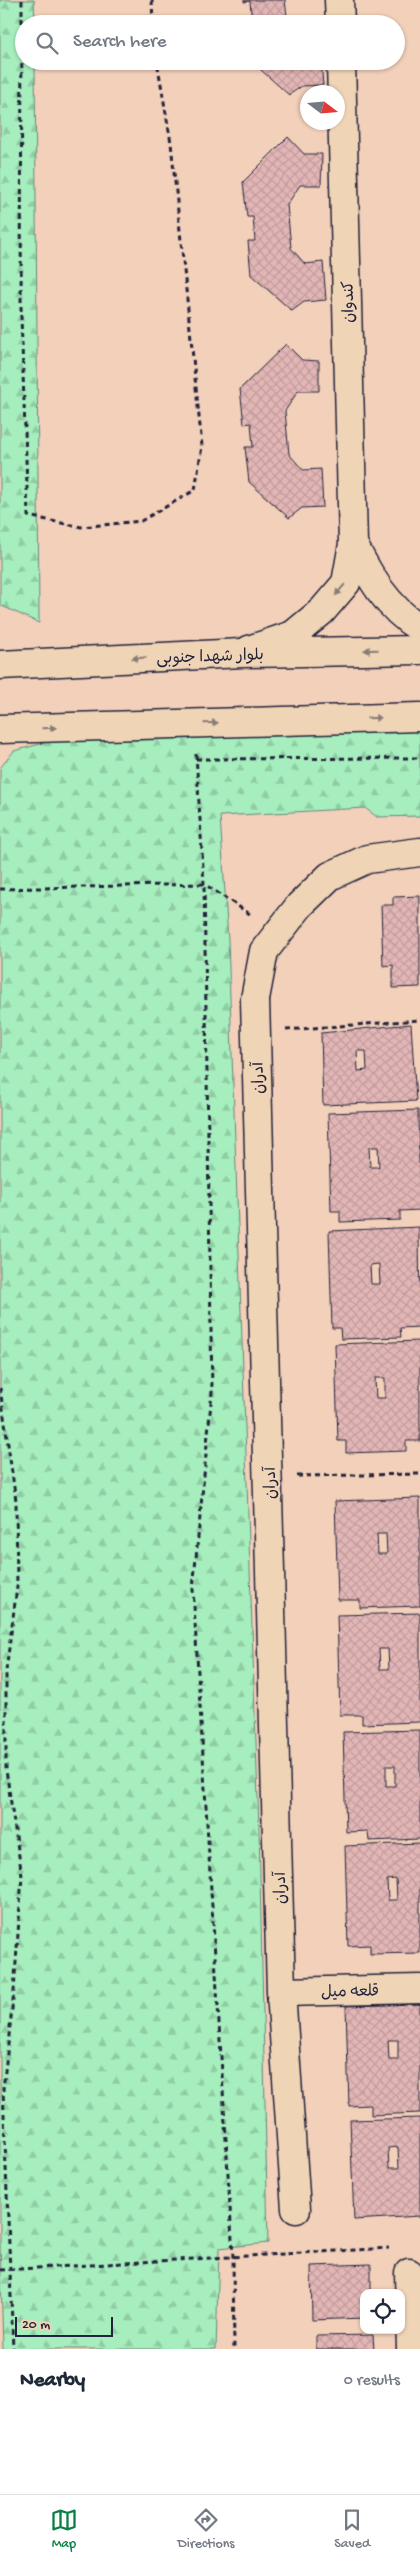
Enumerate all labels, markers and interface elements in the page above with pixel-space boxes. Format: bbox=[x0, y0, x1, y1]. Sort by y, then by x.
search box bbox=[15, 15, 405, 70]
icon: search bbox=[33, 29, 61, 57]
text: Search here bbox=[73, 31, 167, 54]
north arrow bbox=[300, 85, 345, 130]
street label: کندوان bbox=[341, 281, 360, 323]
one-way arrow bbox=[335, 583, 346, 596]
street label: بلوار شهدا جنوبی bbox=[156, 647, 264, 670]
one-way arrow bbox=[363, 647, 379, 655]
one-way arrow bbox=[131, 654, 147, 662]
one-way arrow bbox=[366, 714, 382, 722]
one-way arrow bbox=[203, 719, 219, 727]
one-way arrow bbox=[41, 723, 57, 731]
street label: آدران bbox=[249, 1061, 271, 1094]
street label: آدران bbox=[262, 1466, 282, 1499]
street label: آدران bbox=[272, 1871, 292, 1904]
street label: قلعه میل bbox=[321, 1983, 379, 2004]
map controls bbox=[360, 2289, 405, 2334]
button: locate bbox=[360, 2289, 405, 2334]
scale bar bbox=[15, 2314, 112, 2337]
text: 20 m bbox=[22, 2317, 50, 2334]
text: Nearby bbox=[20, 2369, 85, 2394]
text: 0 results bbox=[344, 2372, 400, 2391]
tab: Map bbox=[50, 2506, 78, 2553]
tab: Directions bbox=[178, 2506, 235, 2553]
tab: Saved bbox=[334, 2506, 370, 2553]

